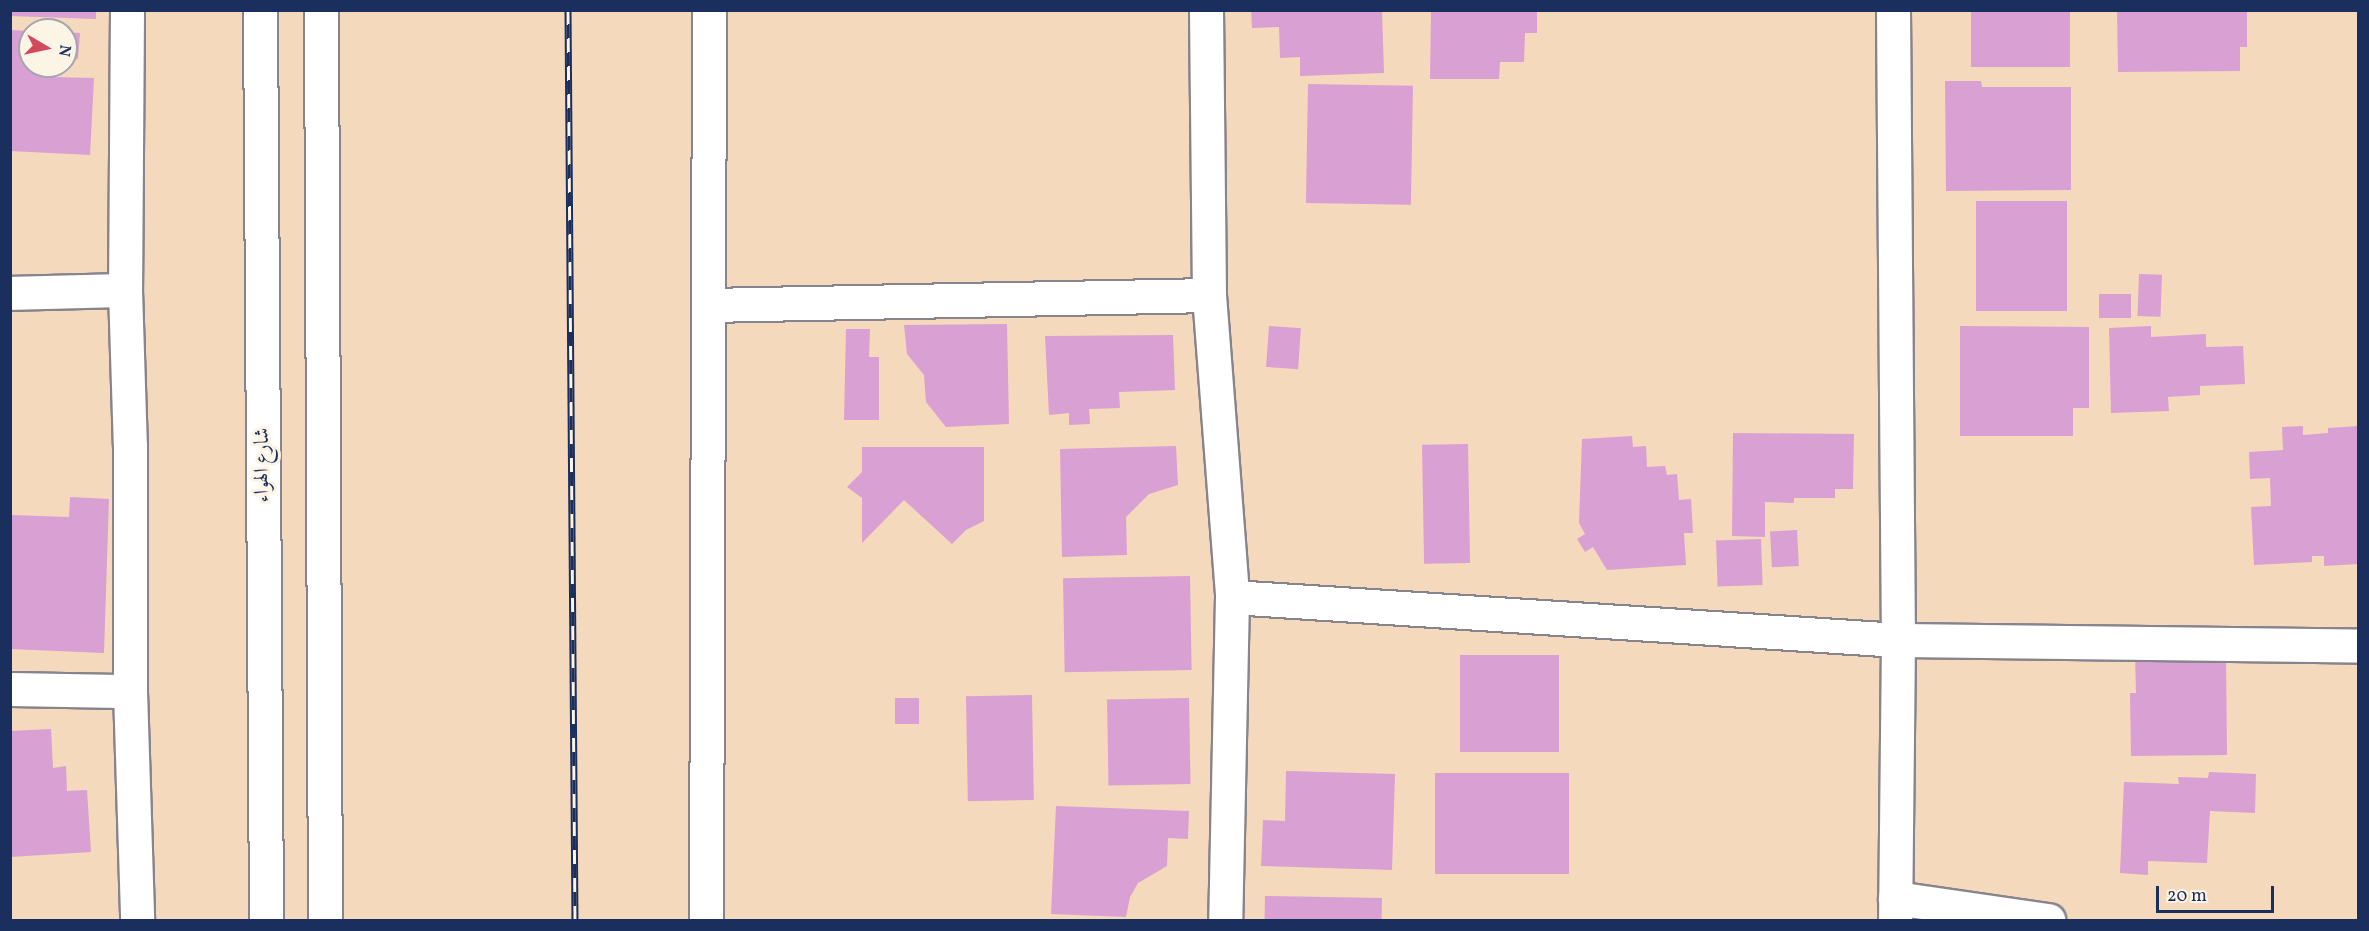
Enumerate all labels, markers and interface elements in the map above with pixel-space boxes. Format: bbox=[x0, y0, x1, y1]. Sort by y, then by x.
north arrow bbox=[18, 18, 78, 78]
text: N bbox=[52, 43, 76, 58]
street label: شارع الهواء bbox=[250, 428, 276, 502]
scale bar bbox=[2159, 874, 2278, 912]
text: 20 m bbox=[2167, 884, 2207, 909]

